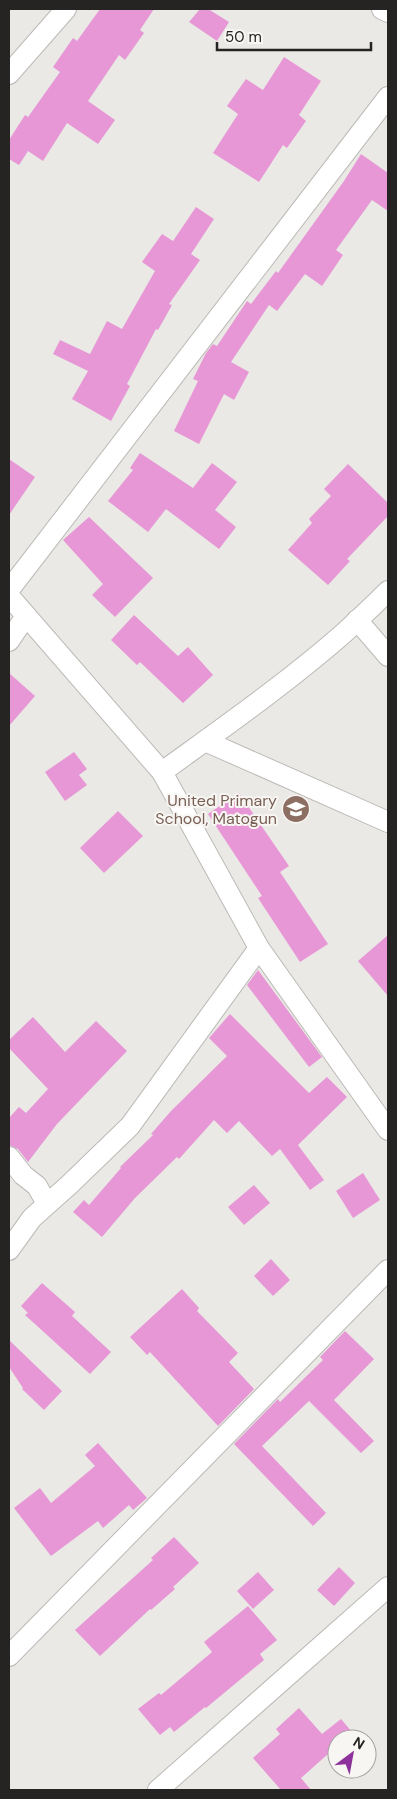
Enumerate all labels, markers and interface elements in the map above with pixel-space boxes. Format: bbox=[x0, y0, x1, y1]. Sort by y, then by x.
scale bar bbox=[217, 20, 371, 52]
text: 50 m bbox=[225, 27, 262, 47]
place label: United Primary School, Matogun bbox=[155, 790, 277, 829]
school or university icon: United Primary School, Matogun bbox=[281, 794, 311, 824]
north arrow bbox=[327, 1729, 377, 1779]
text: N bbox=[350, 1733, 368, 1753]

